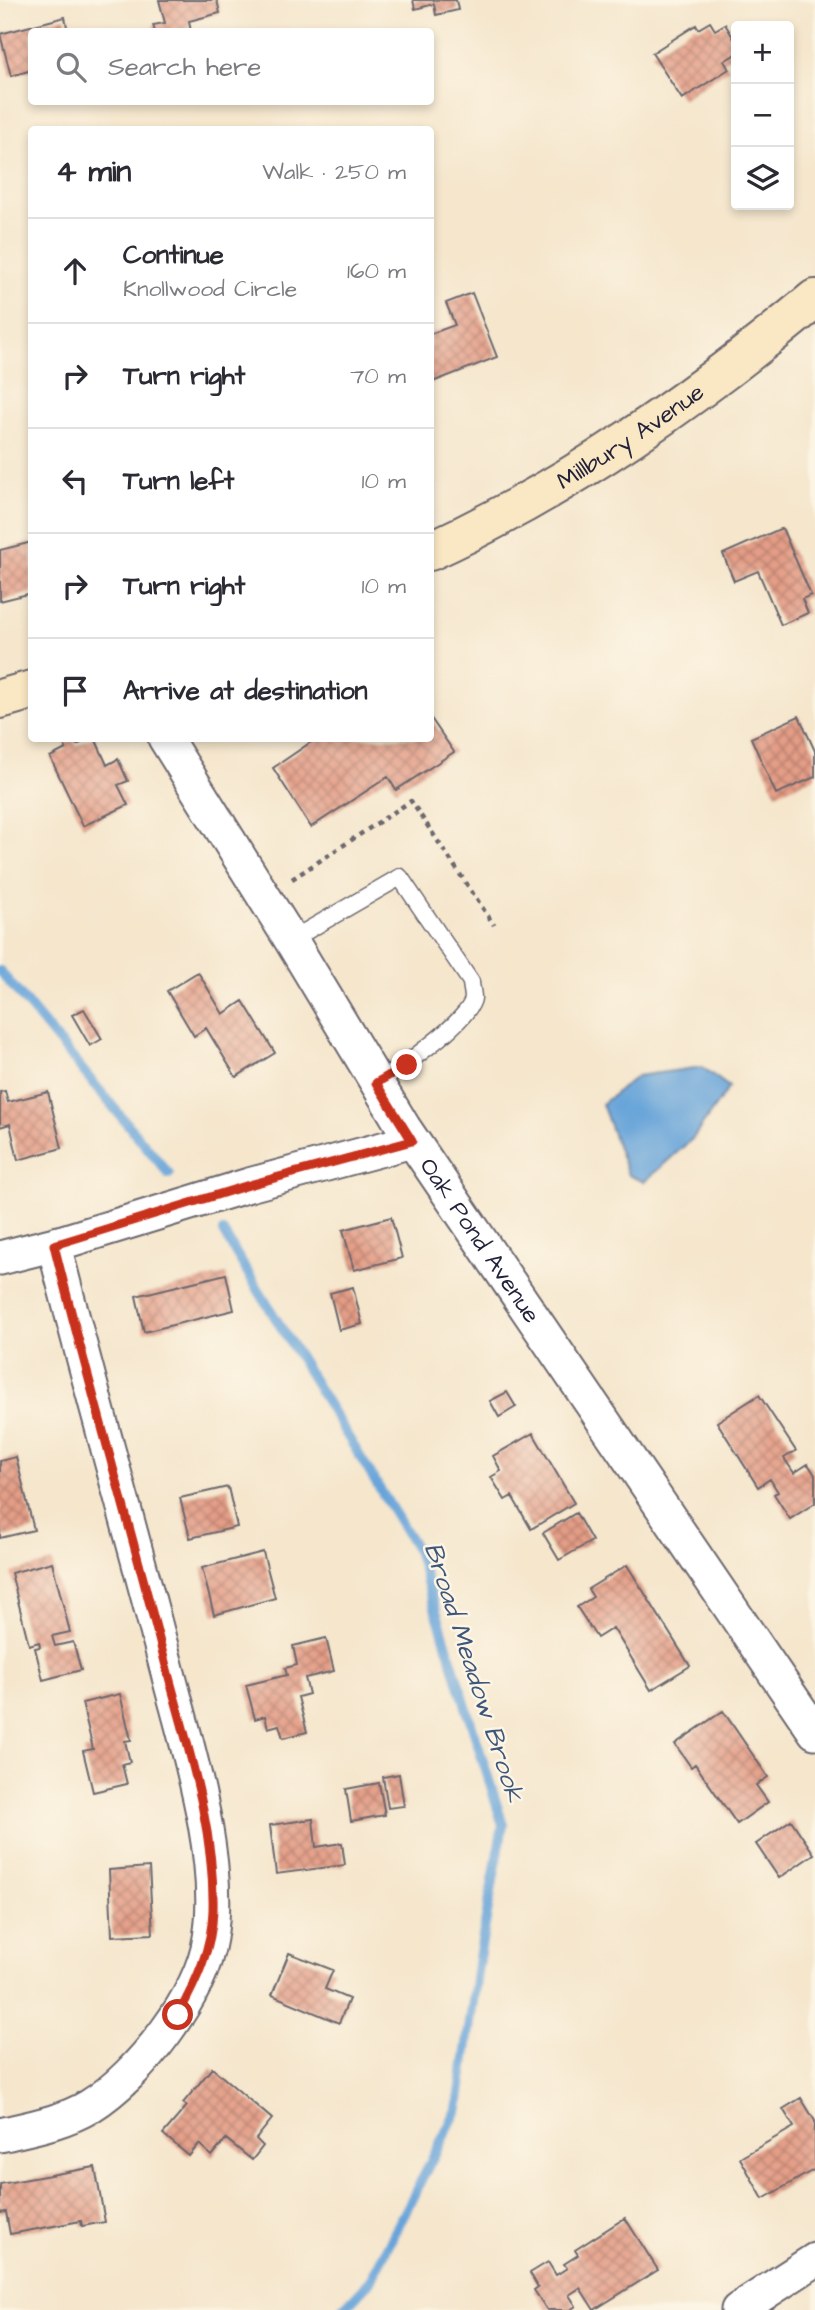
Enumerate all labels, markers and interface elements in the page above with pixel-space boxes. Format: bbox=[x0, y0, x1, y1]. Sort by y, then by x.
map controls bbox=[731, 21, 794, 210]
button: + bbox=[731, 21, 794, 84]
search box bbox=[28, 28, 434, 105]
icon: search bbox=[52, 48, 90, 86]
text: Search here bbox=[108, 49, 261, 85]
button: − bbox=[731, 84, 794, 147]
button: layers bbox=[731, 147, 794, 210]
text: 4 min bbox=[56, 151, 131, 193]
text: Walk · 250 m bbox=[262, 156, 406, 188]
text: Continue bbox=[123, 237, 224, 273]
icon: ahead bbox=[56, 252, 94, 290]
text: 160 m bbox=[347, 255, 406, 287]
text: Knollwood Circle bbox=[123, 273, 297, 305]
icon: right bbox=[56, 357, 94, 395]
text: Turn right bbox=[123, 358, 245, 394]
text: 70 m bbox=[350, 360, 406, 392]
street label: Millbury Avenue bbox=[551, 376, 711, 499]
icon: left bbox=[56, 462, 94, 500]
text: Turn left bbox=[123, 463, 234, 499]
text: 10 m bbox=[361, 465, 406, 497]
icon: right bbox=[56, 567, 94, 605]
text: Turn right bbox=[123, 568, 245, 604]
text: 10 m bbox=[361, 570, 406, 602]
icon: arrive bbox=[56, 672, 94, 710]
text: Arrive at destination bbox=[123, 673, 368, 709]
route end bbox=[391, 1049, 422, 1080]
street label: Oak Pond Avenue bbox=[411, 1151, 548, 1330]
water label: Broad Meadow Brook bbox=[415, 1538, 533, 1808]
route start bbox=[162, 1999, 193, 2030]

